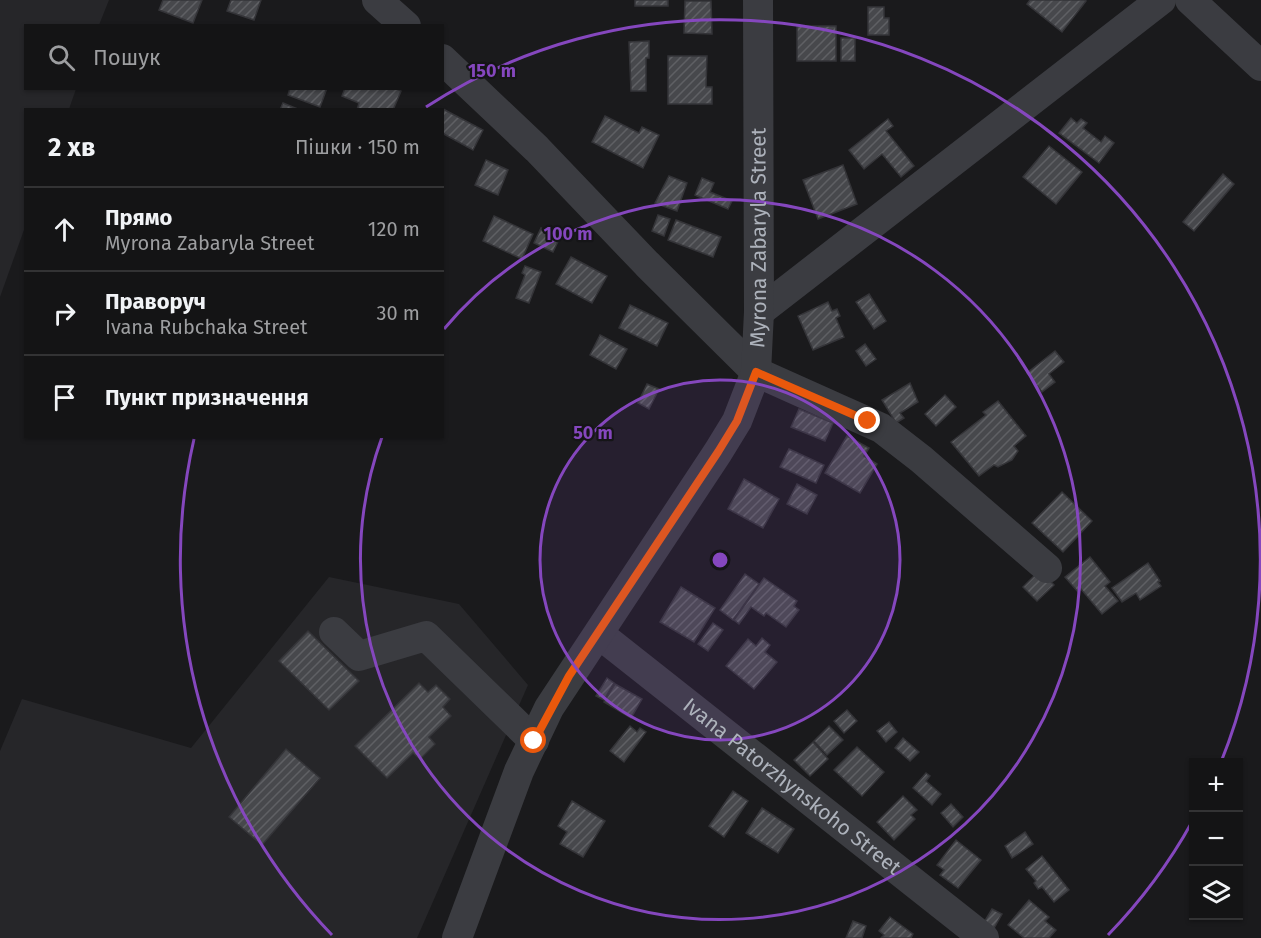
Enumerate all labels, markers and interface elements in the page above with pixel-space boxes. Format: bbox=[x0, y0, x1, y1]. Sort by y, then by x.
search box bbox=[24, 24, 444, 90]
icon: search bbox=[45, 41, 78, 74]
text: Пошук bbox=[93, 44, 160, 71]
text: 150 m bbox=[468, 60, 516, 82]
street label: Myrona Zabaryla Street bbox=[744, 127, 772, 348]
text: 2 хв bbox=[48, 132, 95, 163]
text: Пішки · 150 m bbox=[295, 135, 420, 159]
text: Прямо bbox=[105, 204, 172, 231]
icon: ahead bbox=[48, 213, 81, 246]
text: 120 m bbox=[368, 217, 420, 241]
text: 100 m bbox=[544, 223, 592, 245]
text: Myrona Zabaryla Street bbox=[105, 231, 314, 255]
text: Праворуч bbox=[105, 288, 206, 315]
icon: right bbox=[48, 297, 81, 330]
text: 30 m bbox=[376, 301, 420, 325]
text: Ivana Rubchaka Street bbox=[105, 315, 307, 339]
icon: arrive bbox=[48, 381, 81, 414]
text: Пункт призначення bbox=[105, 384, 309, 411]
route end bbox=[854, 407, 880, 433]
text: 50 m bbox=[573, 422, 613, 444]
centre of rings bbox=[710, 550, 730, 570]
street label: Ivana Patorzhynskoho Street bbox=[678, 692, 907, 881]
route start bbox=[520, 727, 546, 753]
map controls bbox=[1189, 758, 1243, 920]
button: + bbox=[1189, 758, 1243, 812]
button: − bbox=[1189, 812, 1243, 866]
button: layers bbox=[1189, 866, 1243, 920]

